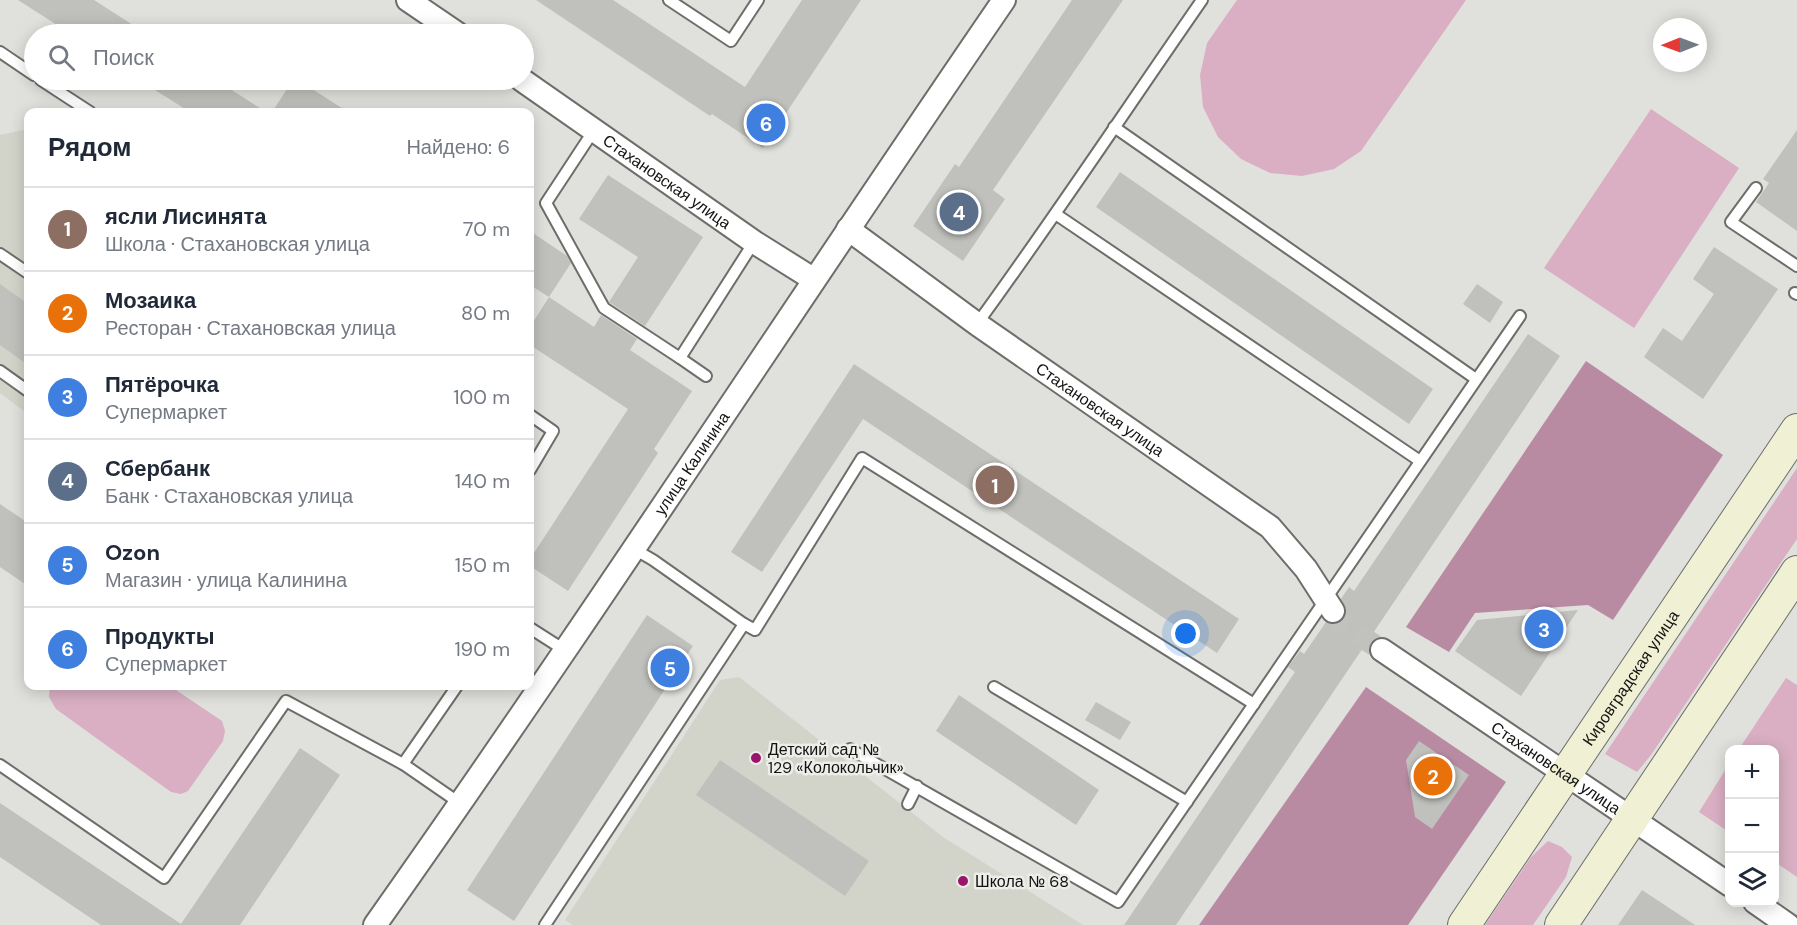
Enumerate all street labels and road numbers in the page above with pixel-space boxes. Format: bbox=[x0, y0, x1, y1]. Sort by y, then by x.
street label: Стахановская улица bbox=[599, 130, 735, 234]
street label: Стахановская улица bbox=[1032, 358, 1168, 462]
street label: улица Калинина bbox=[650, 408, 734, 519]
street label: Кировградская улица bbox=[1578, 606, 1684, 750]
street label: Стахановская улица bbox=[1487, 717, 1625, 819]

